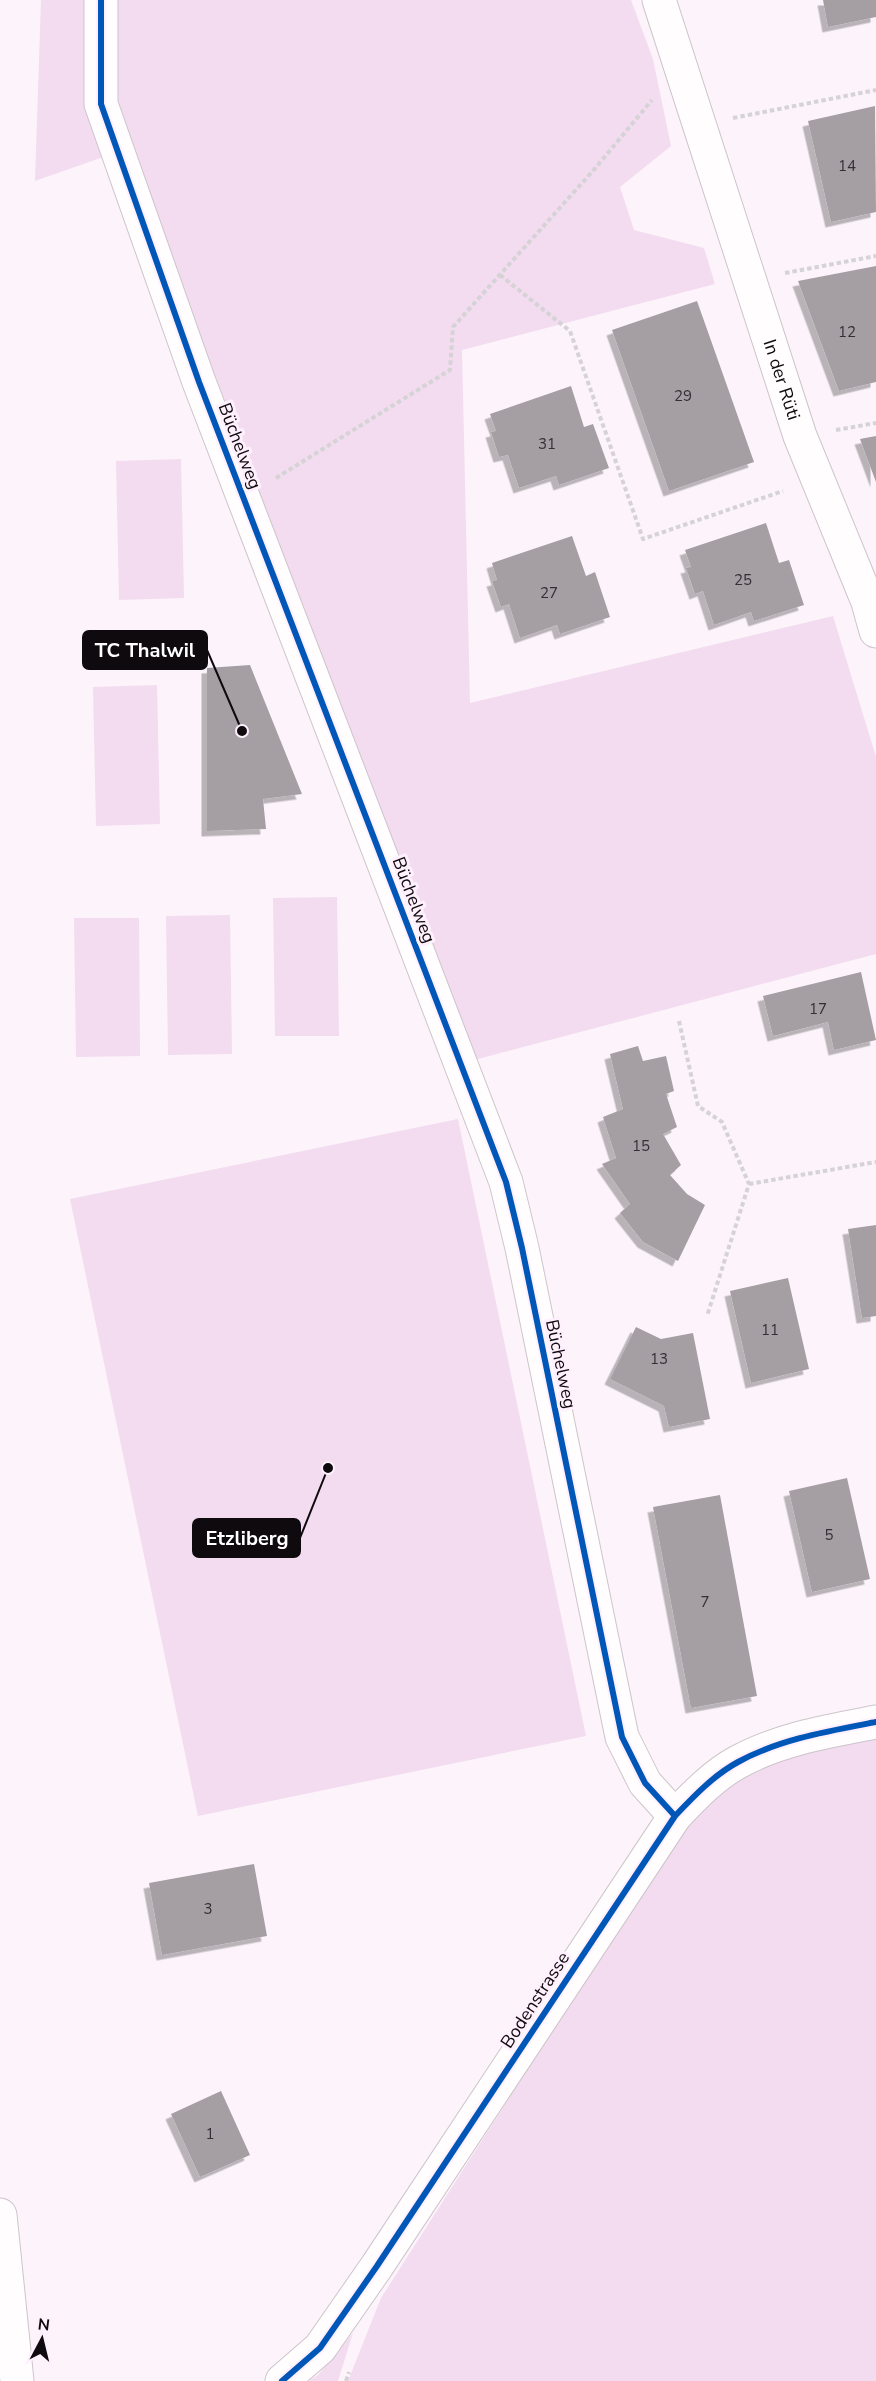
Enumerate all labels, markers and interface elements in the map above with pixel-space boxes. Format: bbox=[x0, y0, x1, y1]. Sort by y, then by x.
house number: 14 bbox=[838, 156, 856, 176]
house number: 12 bbox=[838, 322, 856, 342]
street label: In der Rüti bbox=[758, 336, 806, 423]
house number: 29 bbox=[674, 386, 692, 406]
street label: Büchelweg bbox=[213, 399, 267, 493]
house number: 31 bbox=[538, 434, 556, 454]
house number: 25 bbox=[734, 570, 752, 590]
house number: 27 bbox=[540, 583, 558, 603]
callout: TC Thalwil bbox=[83, 631, 207, 669]
text: TC Thalwil bbox=[95, 637, 196, 664]
street label: Büchelweg bbox=[387, 853, 441, 947]
house number: 17 bbox=[809, 999, 827, 1019]
house number: 15 bbox=[632, 1136, 650, 1156]
street label: Büchelweg bbox=[540, 1317, 582, 1411]
house number: 11 bbox=[761, 1320, 779, 1340]
house number: 13 bbox=[650, 1349, 668, 1369]
callout: Etzliberg bbox=[193, 1519, 300, 1557]
text: Etzliberg bbox=[205, 1525, 289, 1552]
house number: 5 bbox=[824, 1525, 834, 1545]
house number: 7 bbox=[700, 1592, 710, 1612]
house number: 3 bbox=[203, 1899, 213, 1919]
street label: Bodenstrasse bbox=[495, 1947, 575, 2053]
house number: 1 bbox=[205, 2124, 215, 2144]
north arrow bbox=[12, 2309, 72, 2369]
text: N bbox=[36, 2313, 51, 2337]

